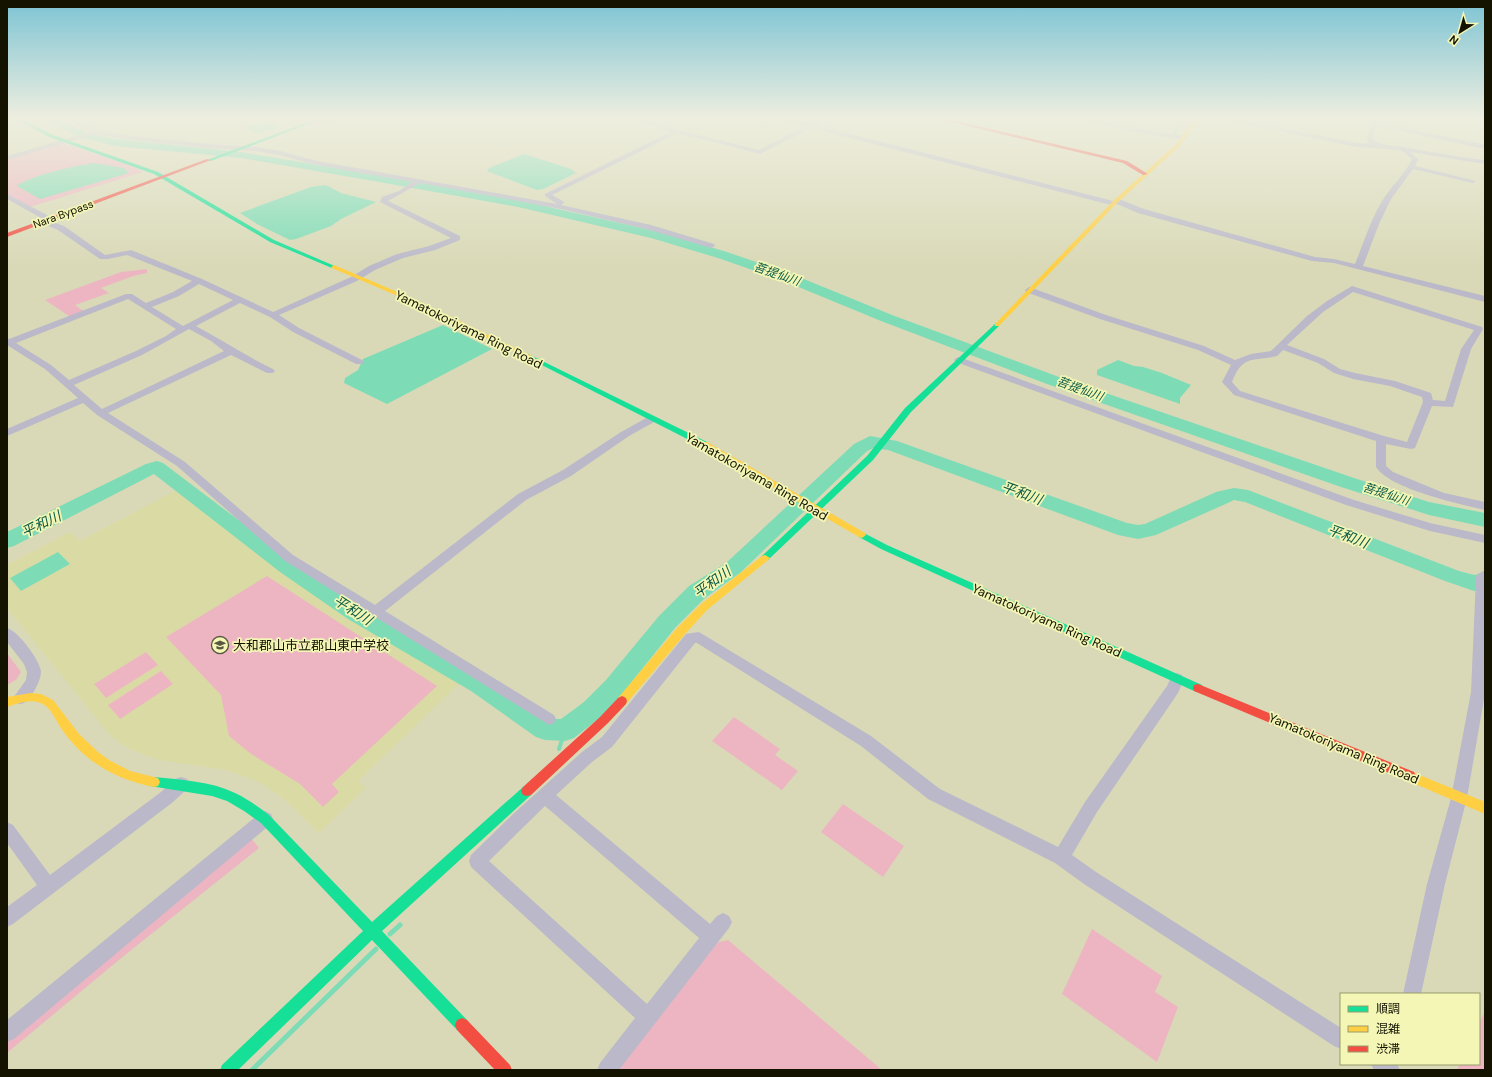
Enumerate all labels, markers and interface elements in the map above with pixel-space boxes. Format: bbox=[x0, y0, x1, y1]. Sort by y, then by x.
north arrow bbox=[1440, 12, 1480, 52]
text: N bbox=[1447, 32, 1461, 48]
street label: Nara Bypass bbox=[31, 197, 95, 231]
water label: 菩提仙川 bbox=[752, 259, 804, 290]
street label: Yamatokoriyama Ring Road bbox=[392, 286, 545, 373]
water label: 菩提仙川 bbox=[1055, 373, 1107, 405]
street label: Yamatokoriyama Ring Road bbox=[682, 429, 831, 524]
water label: 平和川 bbox=[999, 477, 1047, 509]
water label: 菩提仙川 bbox=[1361, 479, 1413, 510]
water label: 平和川 bbox=[18, 506, 66, 541]
water label: 平和川 bbox=[1325, 520, 1373, 553]
water label: 平和川 bbox=[690, 561, 736, 602]
street label: Yamatokoriyama Ring Road bbox=[969, 580, 1124, 661]
water label: 平和川 bbox=[330, 591, 377, 630]
school or university icon: 大和郡山市立郡山東中学校 bbox=[210, 635, 230, 655]
place label: 大和郡山市立郡山東中学校 bbox=[233, 637, 389, 654]
street label: Yamatokoriyama Ring Road bbox=[1266, 709, 1422, 788]
legend bbox=[1340, 993, 1480, 1065]
text: 順調 bbox=[1376, 1001, 1400, 1017]
text: 混雑 bbox=[1376, 1021, 1400, 1037]
text: 渋滞 bbox=[1376, 1041, 1400, 1057]

